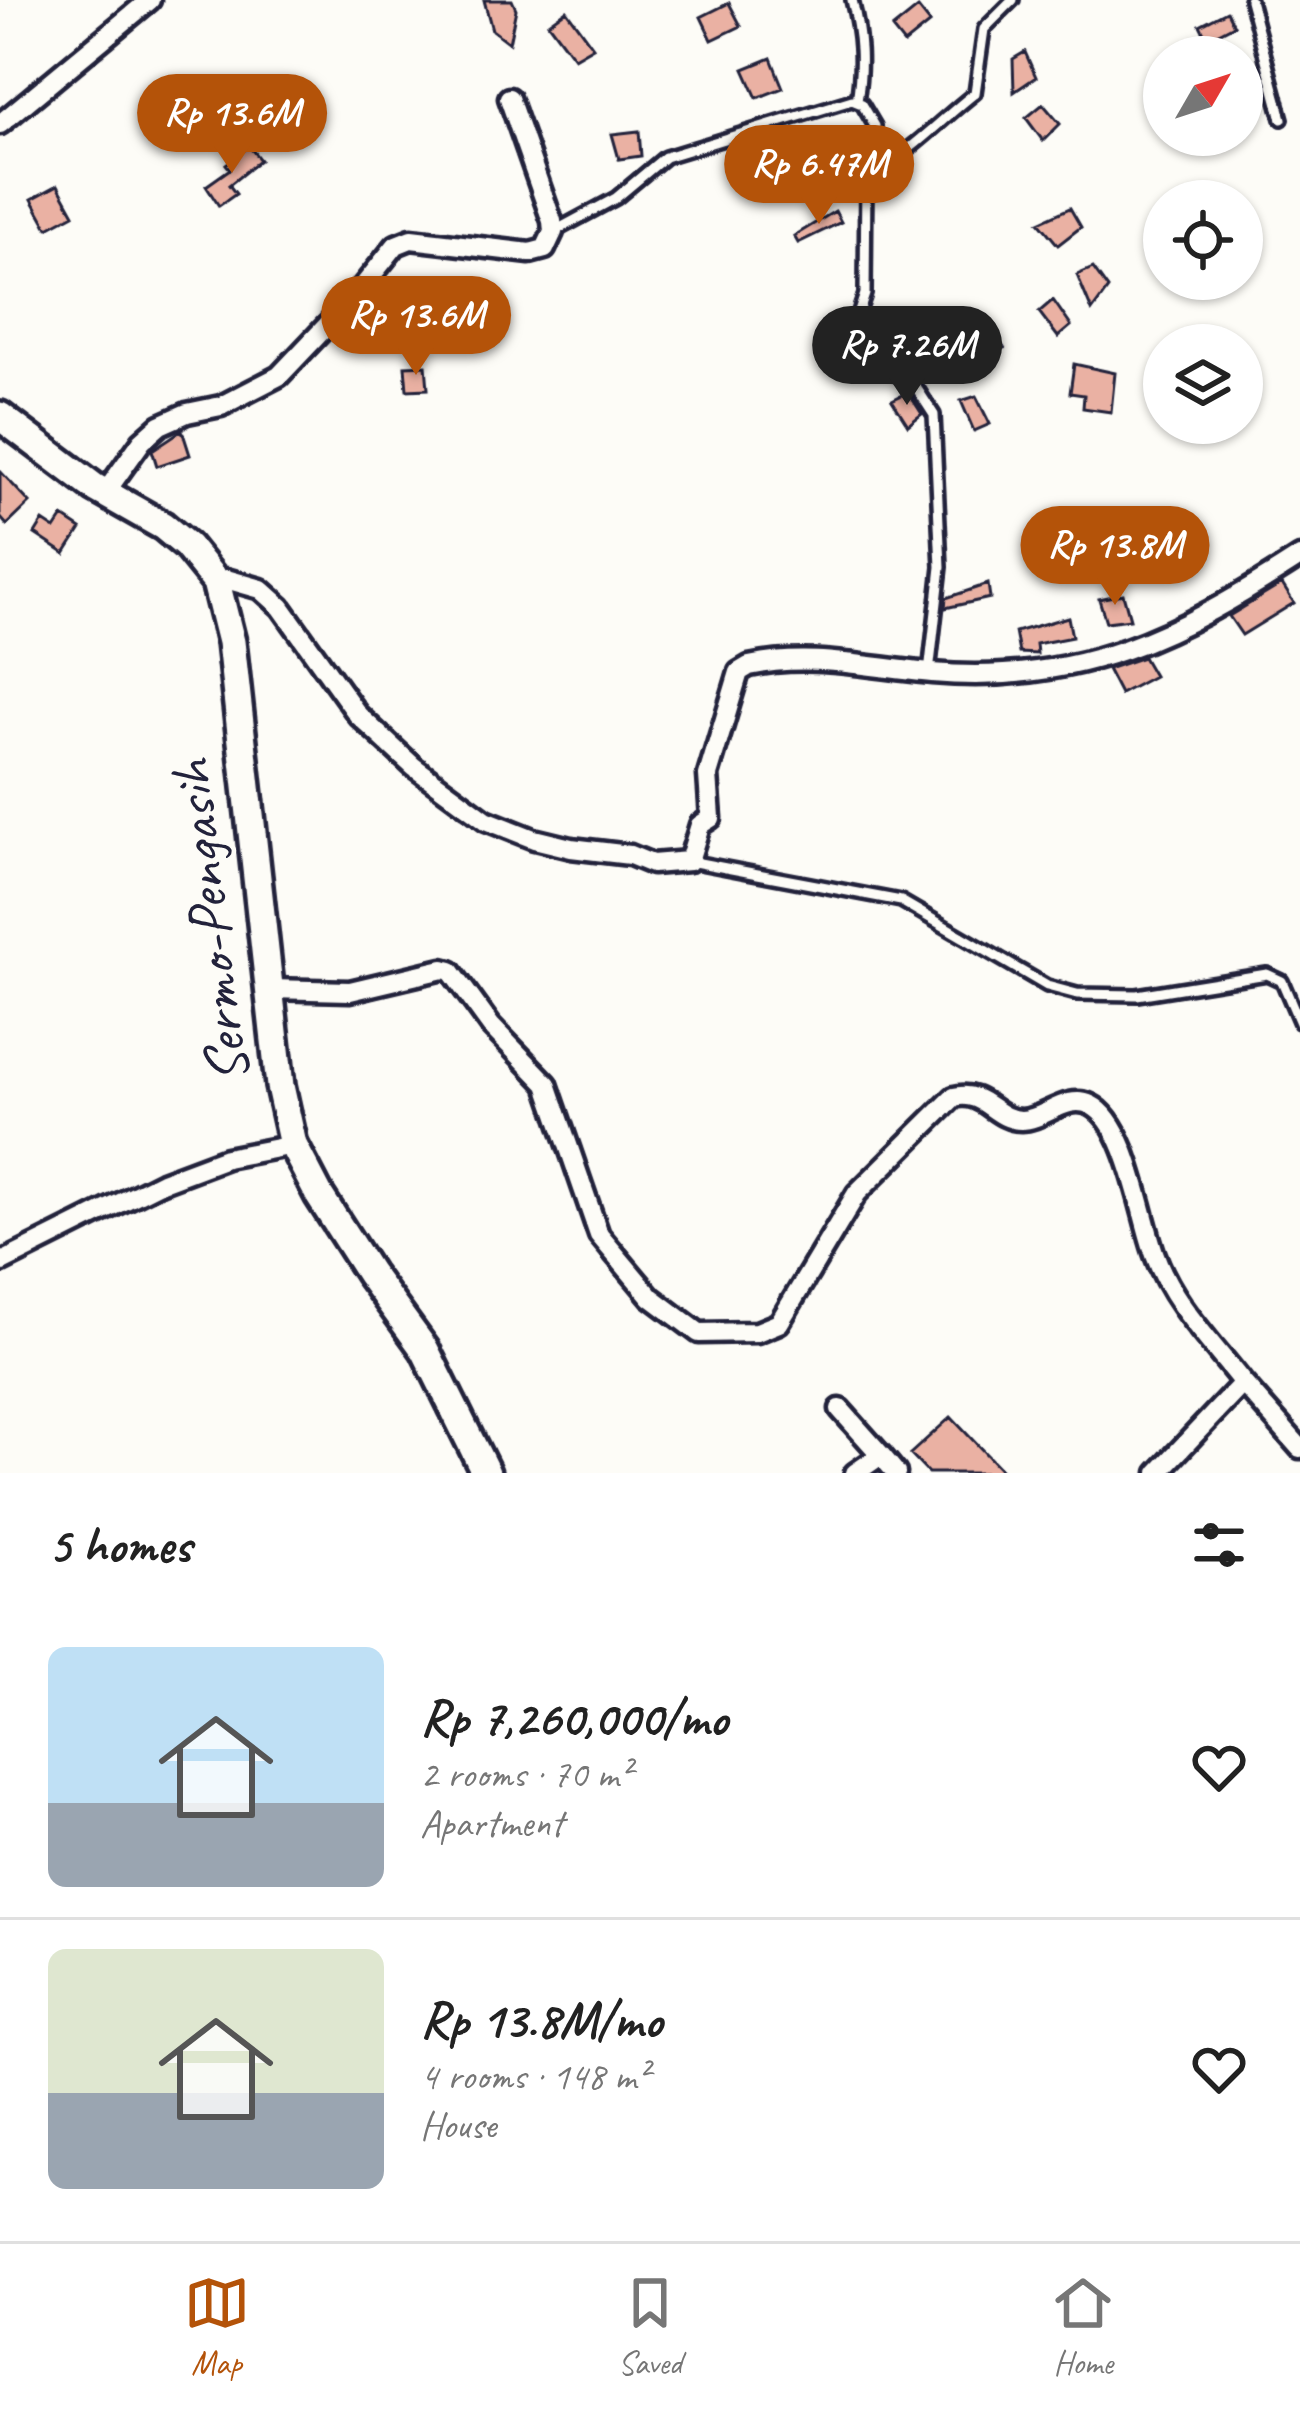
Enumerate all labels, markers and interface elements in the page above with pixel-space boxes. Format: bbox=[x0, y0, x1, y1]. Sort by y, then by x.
north arrow bbox=[1143, 36, 1263, 156]
map controls bbox=[1143, 36, 1263, 444]
pin: Rp 13.6M bbox=[108, 74, 356, 176]
text: Rp 13.6M bbox=[164, 88, 300, 137]
pin: Rp 6.47M bbox=[695, 125, 943, 227]
text: Rp 6.47M bbox=[751, 139, 887, 188]
button: locate bbox=[1143, 180, 1263, 300]
pin: Rp 13.6M bbox=[292, 276, 540, 378]
text: Rp 13.6M bbox=[348, 290, 484, 339]
pin: Rp 7.26M bbox=[783, 306, 1031, 408]
text: Rp 7.26M bbox=[839, 320, 975, 369]
button: layers bbox=[1143, 324, 1263, 444]
pin: Rp 13.8M bbox=[991, 506, 1239, 608]
text: Rp 13.8M bbox=[1048, 520, 1182, 569]
street label: Sermo-Pengasih bbox=[151, 753, 266, 1088]
icon: filters bbox=[1186, 1512, 1252, 1578]
text: 5 homes bbox=[48, 1513, 191, 1577]
text: Rp 7,260,000/mo bbox=[420, 1686, 727, 1750]
icon: home bbox=[144, 1695, 288, 1839]
icon: heart bbox=[1186, 1734, 1252, 1800]
text: 2 rooms · 70 m² bbox=[420, 1750, 631, 1799]
text: Apartment bbox=[420, 1799, 563, 1848]
text: Rp 13.8M/mo bbox=[420, 1988, 662, 2052]
icon: home bbox=[144, 1997, 288, 2141]
icon: heart bbox=[1186, 2036, 1252, 2102]
text: 4 rooms · 148 m² bbox=[420, 2052, 648, 2101]
text: House bbox=[420, 2101, 496, 2150]
tab: Map bbox=[184, 2270, 250, 2384]
tab: Saved bbox=[617, 2270, 683, 2384]
tab: Home bbox=[1050, 2270, 1116, 2384]

